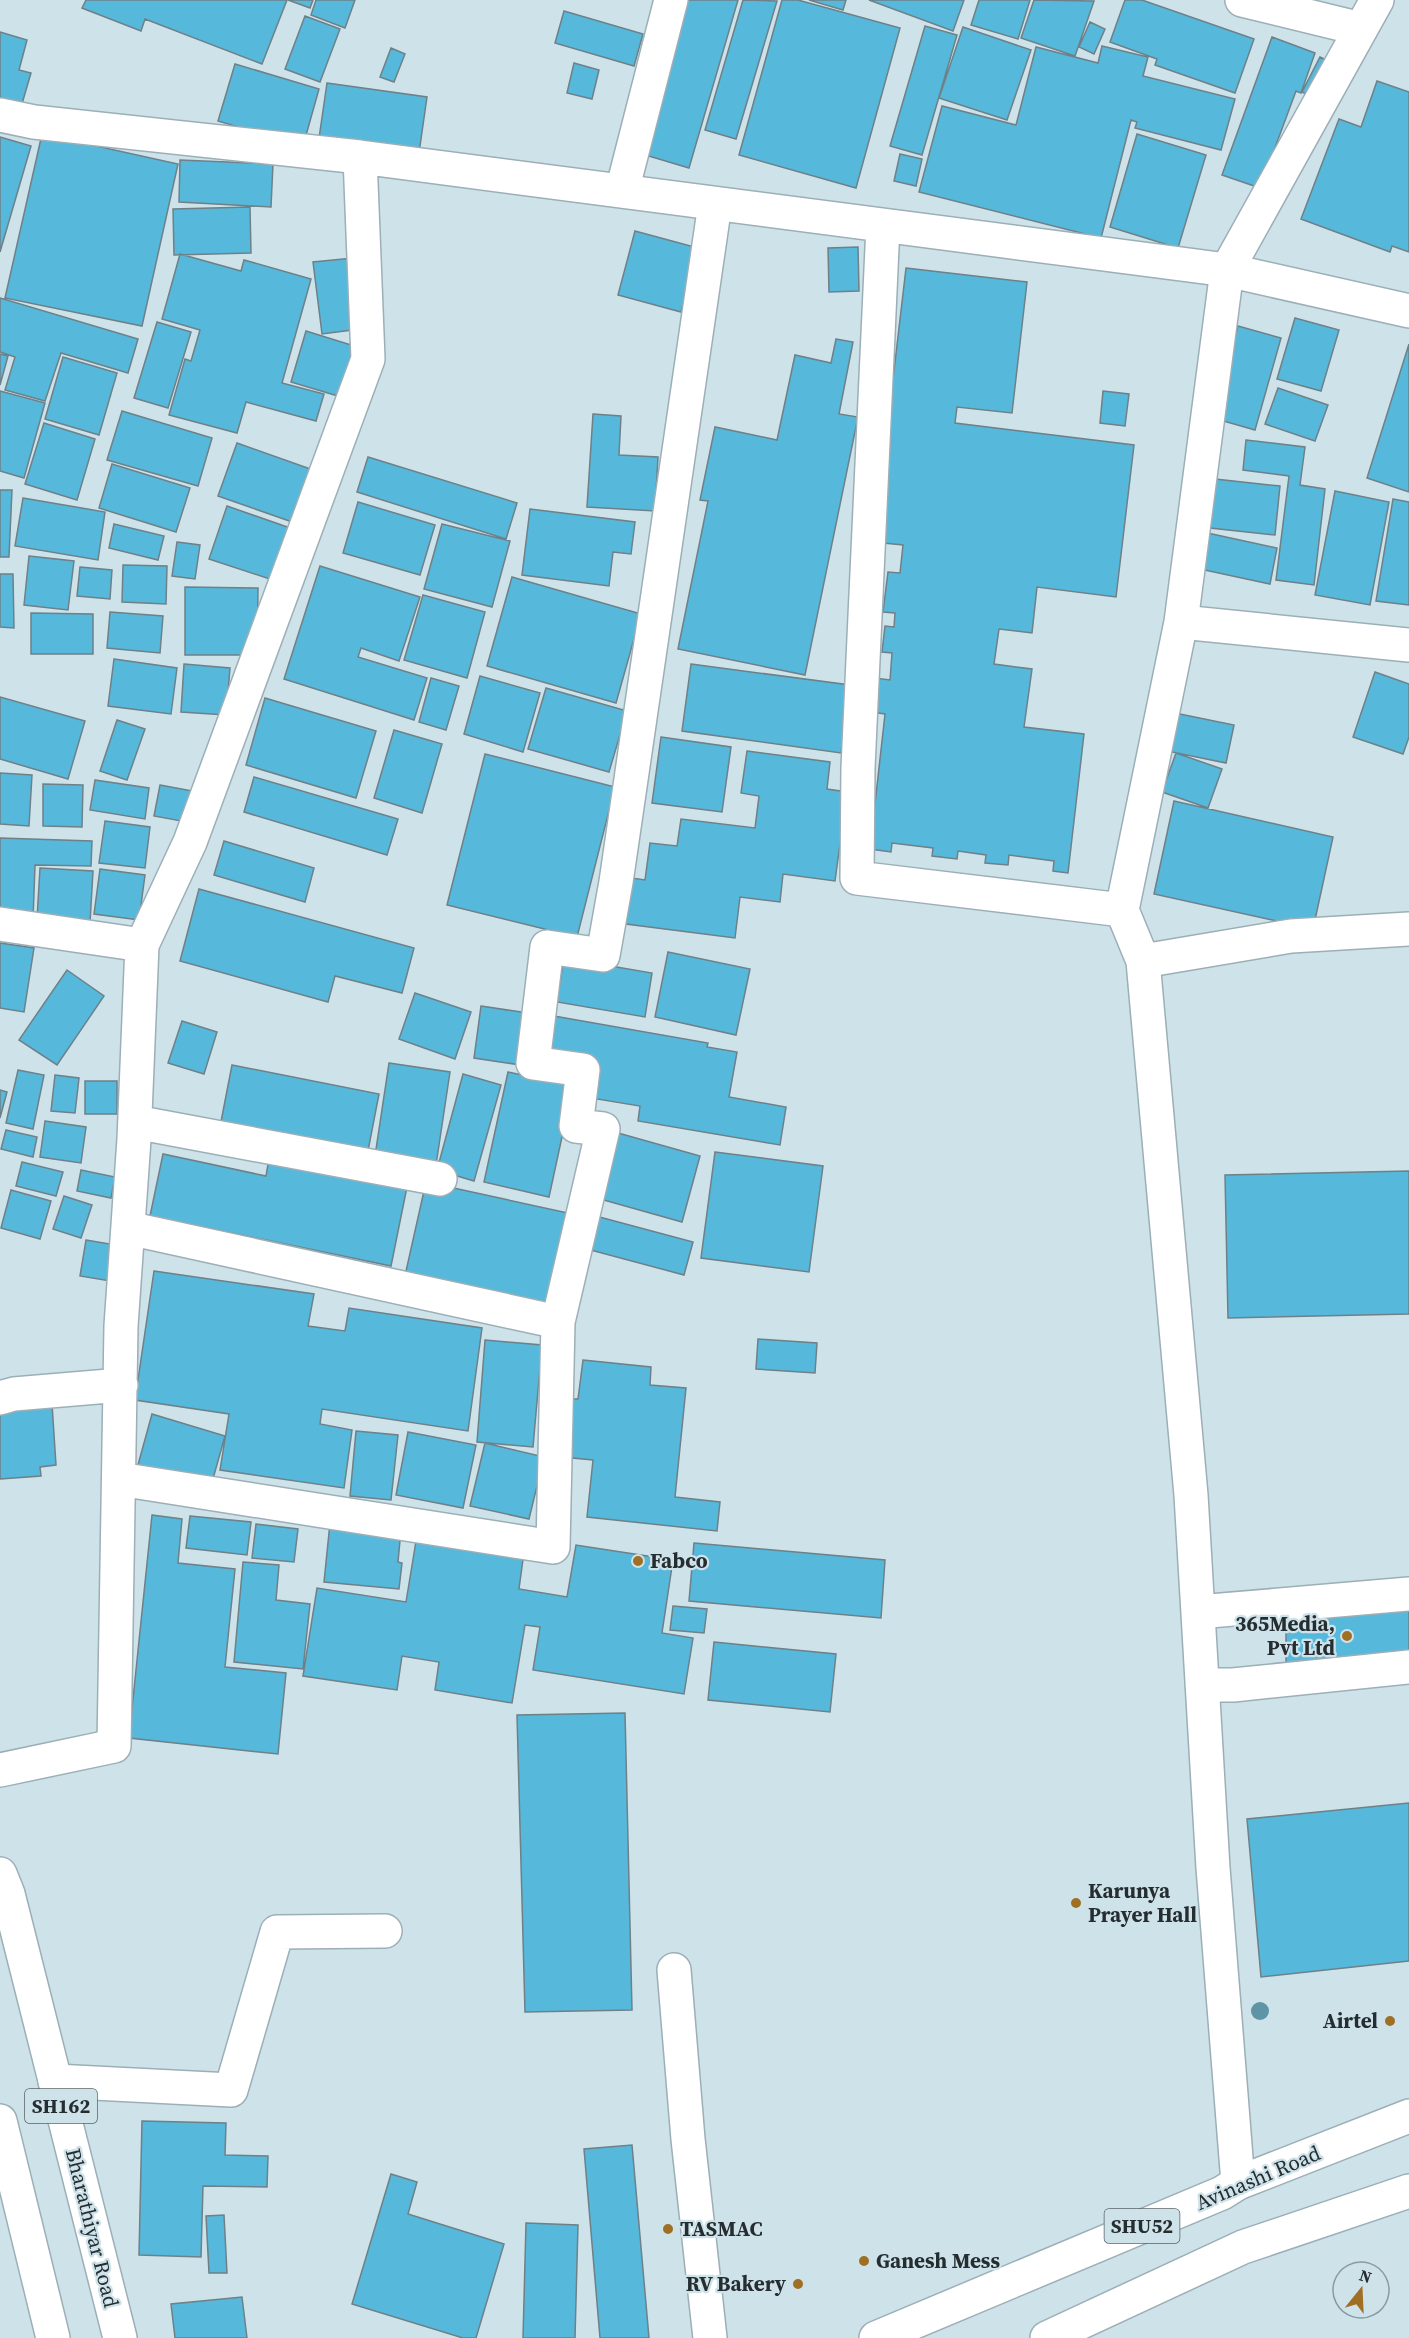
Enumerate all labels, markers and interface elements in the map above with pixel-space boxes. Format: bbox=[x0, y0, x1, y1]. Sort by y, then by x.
place label: Fabco bbox=[650, 1546, 708, 1575]
marker: Fabco bbox=[631, 1554, 645, 1568]
place label: 365Media, Pvt Ltd bbox=[1235, 1609, 1336, 1662]
marker: 365Media, Pvt Ltd bbox=[1340, 1629, 1354, 1643]
place label: Karunya Prayer Hall bbox=[1088, 1876, 1197, 1929]
marker: Karunya Prayer Hall bbox=[1069, 1896, 1083, 1910]
place label: Airtel bbox=[1323, 2006, 1378, 2035]
marker: Airtel bbox=[1383, 2014, 1397, 2028]
road number: SH162 bbox=[25, 2089, 97, 2123]
street label: Avinashi Road bbox=[1191, 2138, 1325, 2217]
street label: Bharathiyar Road bbox=[59, 2145, 126, 2311]
road number: SHU52 bbox=[1104, 2209, 1180, 2243]
place label: TASMAC bbox=[680, 2214, 763, 2243]
marker: TASMAC bbox=[661, 2222, 675, 2236]
place label: Ganesh Mess bbox=[876, 2246, 1000, 2275]
marker: Ganesh Mess bbox=[857, 2254, 871, 2268]
north arrow bbox=[1331, 2260, 1391, 2320]
text: N bbox=[1357, 2263, 1375, 2288]
place label: RV Bakery bbox=[686, 2269, 787, 2298]
marker: RV Bakery bbox=[791, 2277, 805, 2291]

